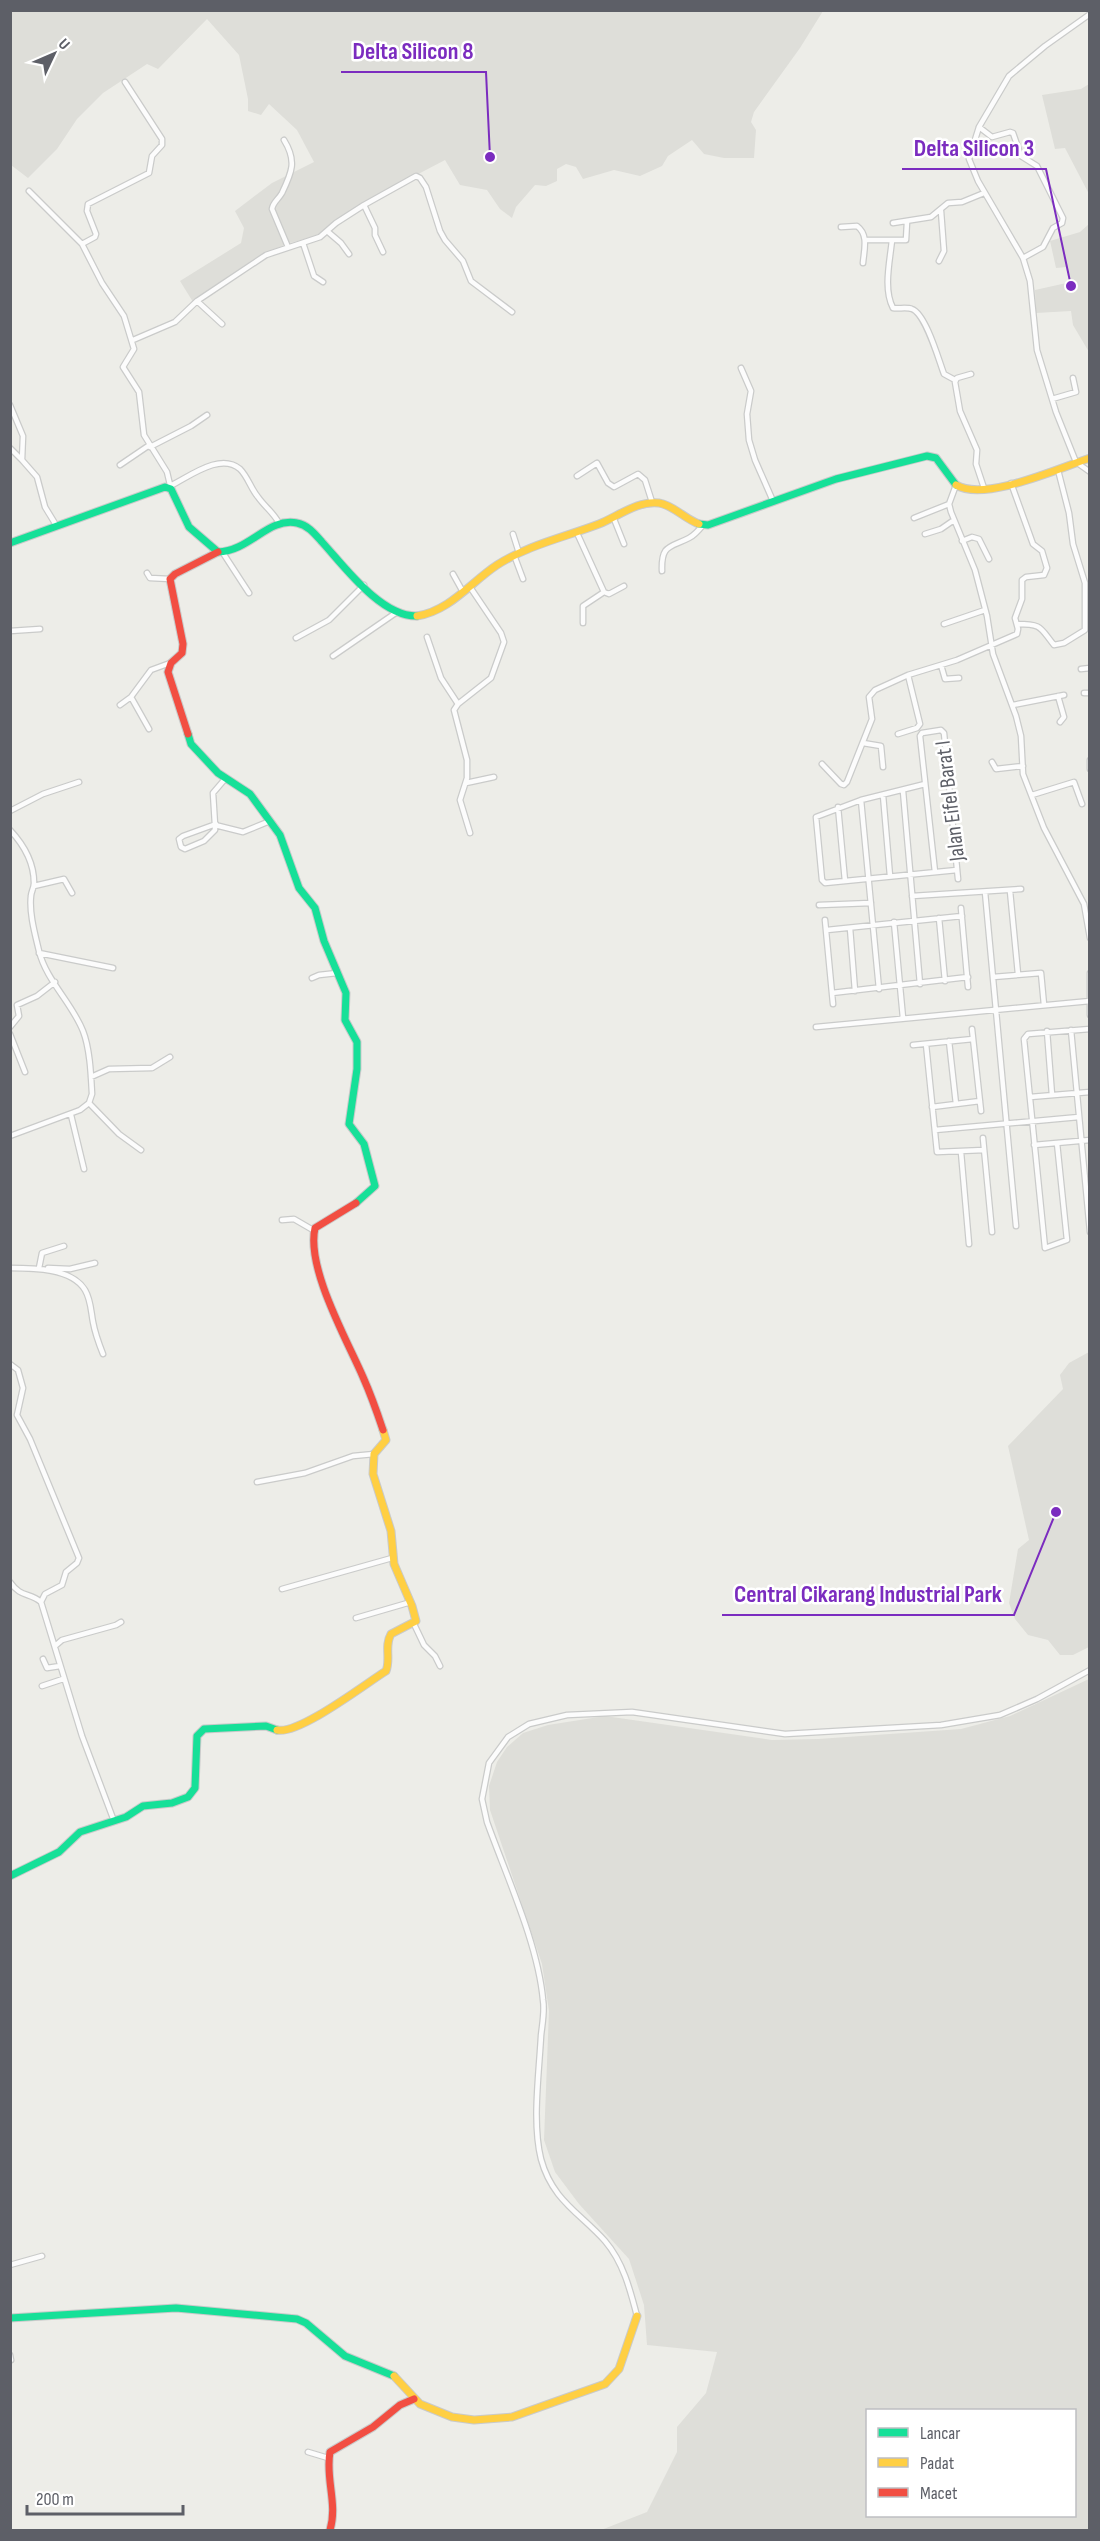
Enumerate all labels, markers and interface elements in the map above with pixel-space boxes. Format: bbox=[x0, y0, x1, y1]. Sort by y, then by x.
north arrow bbox=[24, 24, 84, 84]
callout: Delta Silicon 8 bbox=[341, 30, 486, 72]
text: U bbox=[54, 35, 73, 54]
text: Delta Silicon 8 bbox=[352, 37, 474, 66]
callout: Delta Silicon 3 bbox=[902, 127, 1046, 169]
text: Delta Silicon 3 bbox=[914, 134, 1034, 163]
street label: Jalan Eifel Barat I bbox=[930, 739, 971, 864]
callout: Central Cikarang Industrial Park bbox=[722, 1573, 1014, 1615]
text: Central Cikarang Industrial Park bbox=[734, 1580, 1002, 1609]
legend bbox=[866, 2409, 1076, 2517]
text: Lancar bbox=[920, 2423, 960, 2444]
text: Padat bbox=[920, 2453, 955, 2474]
scale bar bbox=[27, 2478, 183, 2516]
text: Macet bbox=[920, 2483, 958, 2504]
text: 200 m bbox=[36, 2489, 74, 2510]

